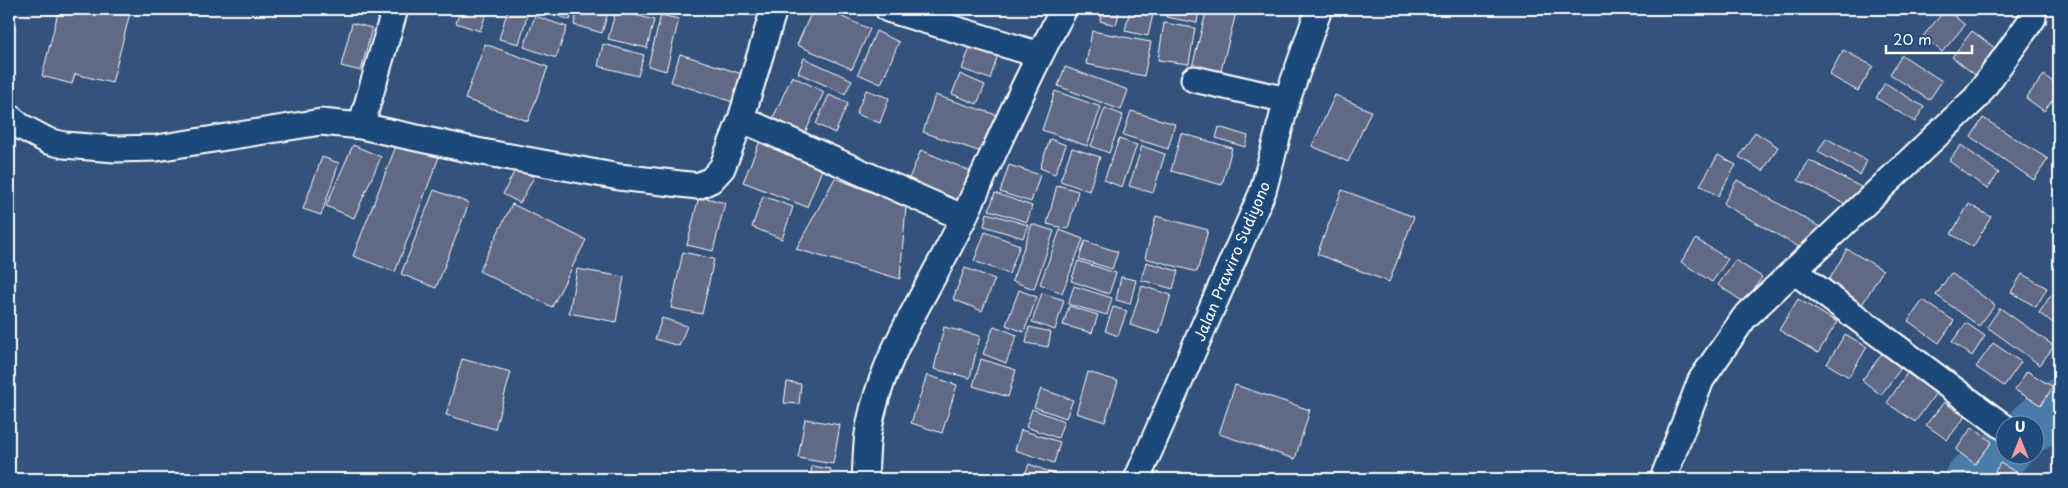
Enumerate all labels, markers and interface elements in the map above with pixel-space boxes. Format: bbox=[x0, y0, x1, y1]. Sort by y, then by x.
scale bar bbox=[1886, 22, 1972, 54]
text: 20 m bbox=[1893, 27, 1932, 50]
street label: Jalan Prawiro Sudiyono bbox=[1187, 177, 1275, 345]
north arrow bbox=[1996, 416, 2046, 466]
text: U bbox=[2015, 416, 2025, 437]

